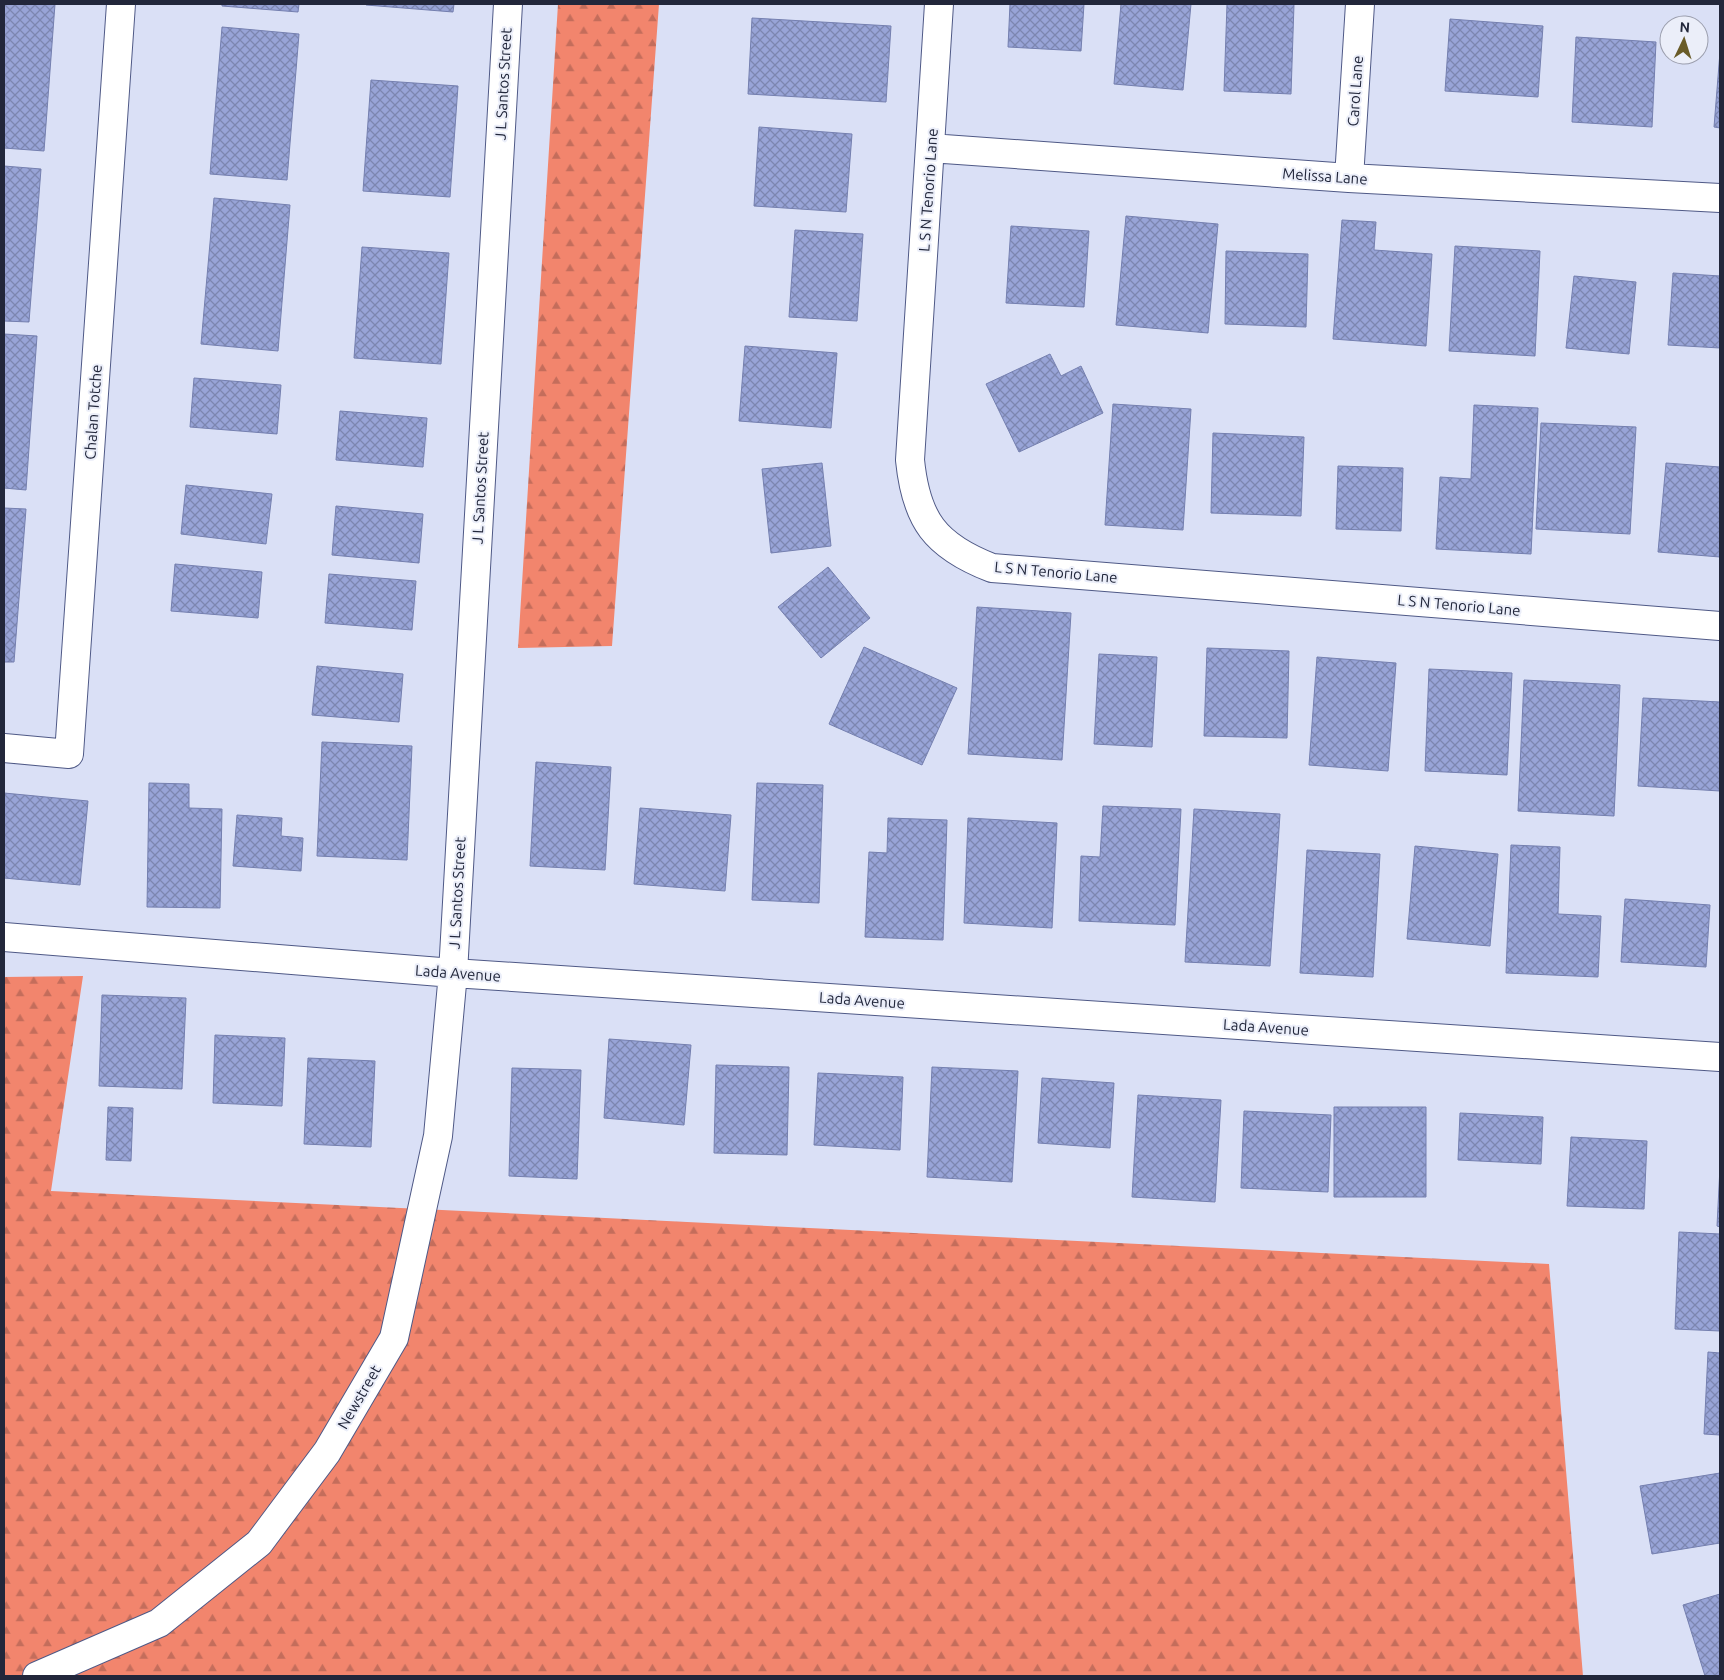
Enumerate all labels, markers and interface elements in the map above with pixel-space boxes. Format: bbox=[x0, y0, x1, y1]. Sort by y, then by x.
north arrow bbox=[1659, 15, 1709, 65]
text: N bbox=[1679, 19, 1691, 35]
street label: J L Santos Street bbox=[492, 27, 514, 141]
street label: Carol Lane bbox=[1344, 55, 1366, 127]
street label: L S N Tenorio Lane bbox=[915, 128, 941, 252]
street label: Melissa Lane bbox=[1282, 165, 1368, 187]
street label: Chalan Totche bbox=[81, 364, 105, 460]
street label: J L Santos Street bbox=[469, 431, 491, 545]
street label: L S N Tenorio Lane bbox=[994, 558, 1118, 586]
street label: L S N Tenorio Lane bbox=[1397, 591, 1521, 619]
street label: J L Santos Street bbox=[446, 836, 468, 950]
street label: Lada Avenue bbox=[415, 962, 501, 984]
street label: Lada Avenue bbox=[819, 989, 905, 1011]
street label: Lada Avenue bbox=[1223, 1016, 1309, 1038]
street label: Newstreet bbox=[334, 1362, 384, 1432]

